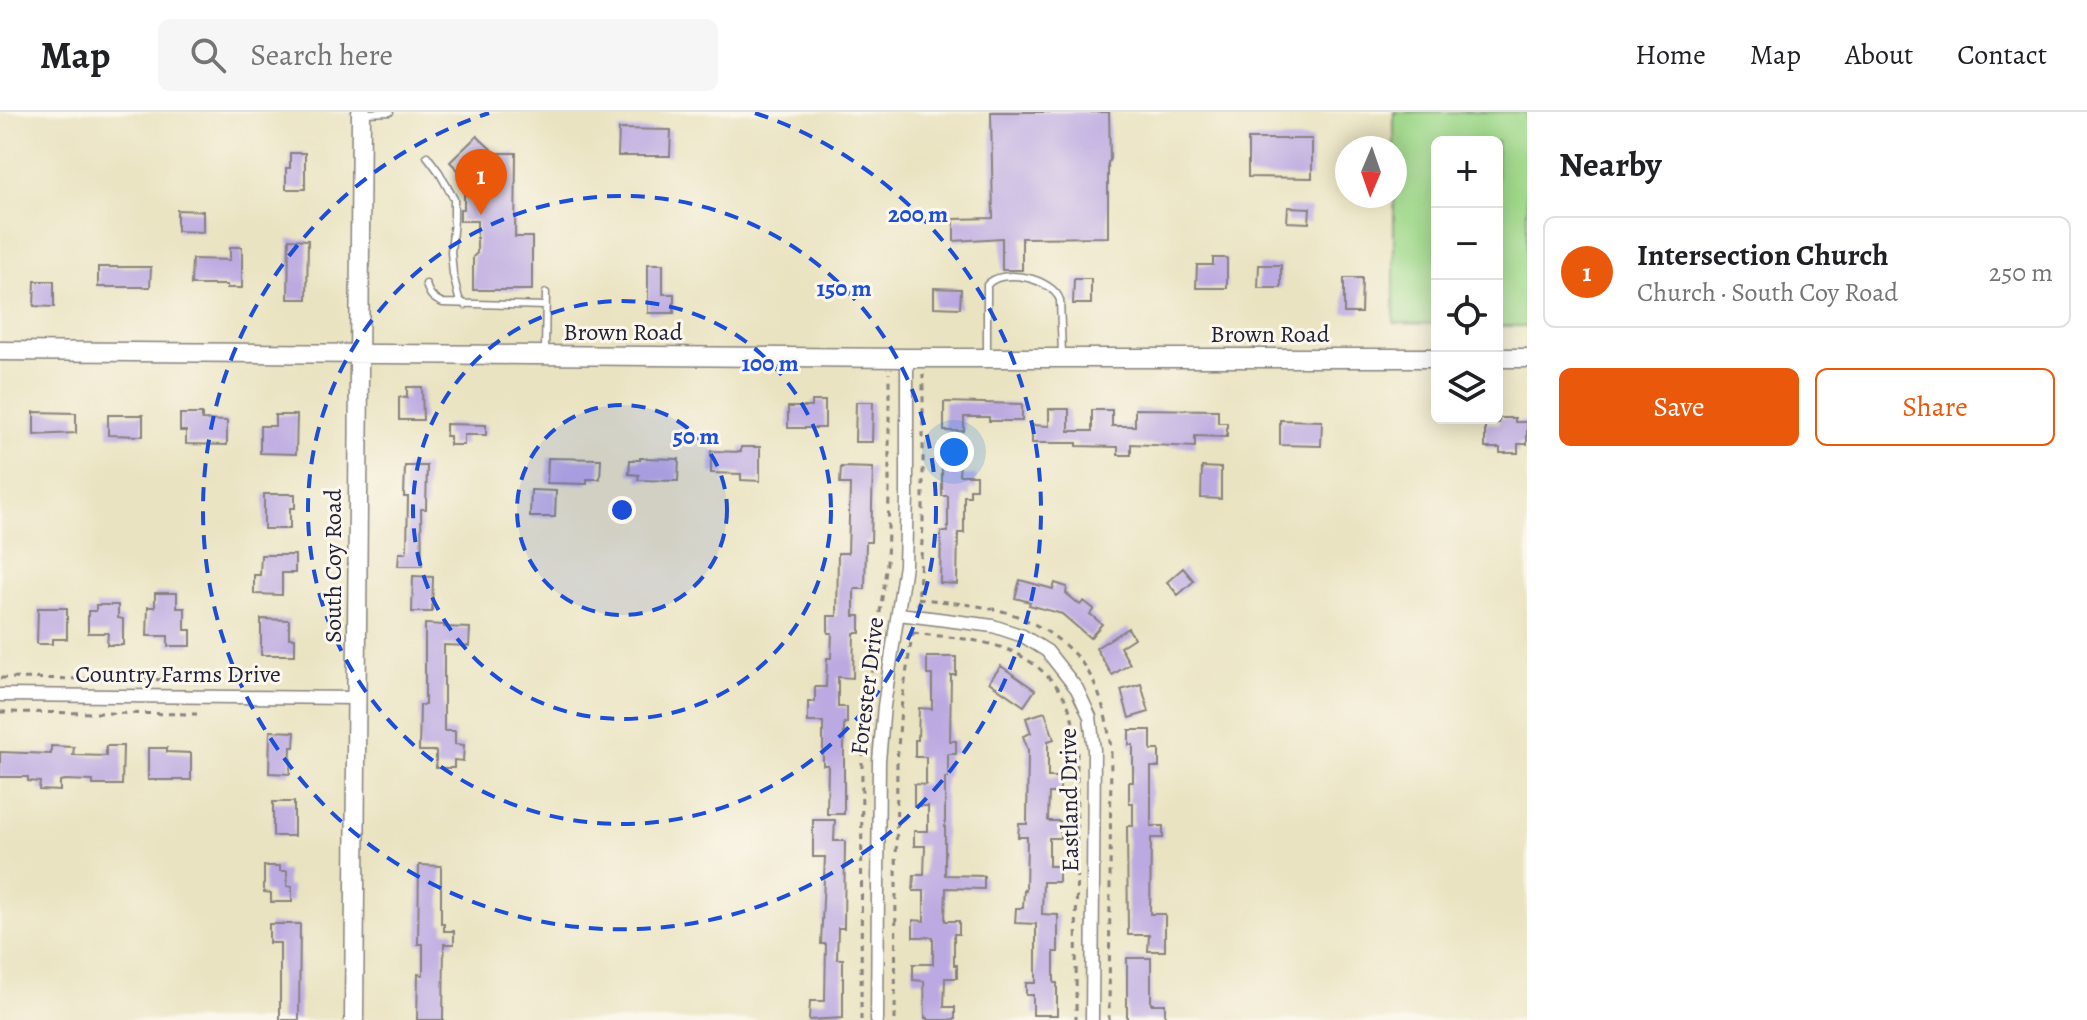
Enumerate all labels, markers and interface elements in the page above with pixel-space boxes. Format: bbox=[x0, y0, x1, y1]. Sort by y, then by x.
search box bbox=[158, 19, 718, 91]
text: Map bbox=[40, 29, 110, 81]
icon: search bbox=[186, 33, 230, 77]
text: Search here bbox=[250, 35, 393, 75]
text: Home bbox=[1635, 36, 1706, 74]
text: Map bbox=[1750, 36, 1801, 74]
text: About bbox=[1845, 36, 1913, 74]
text: Contact bbox=[1957, 36, 2047, 74]
north arrow bbox=[1335, 136, 1407, 208]
map controls bbox=[1431, 136, 1503, 424]
button: + bbox=[1431, 136, 1503, 208]
text: Nearby bbox=[1559, 141, 1662, 188]
pin: 1 bbox=[455, 149, 507, 215]
text: 200 m bbox=[888, 198, 948, 230]
button: − bbox=[1431, 208, 1503, 280]
text: Intersection Church bbox=[1637, 235, 1889, 275]
text: 1 bbox=[1582, 255, 1592, 290]
text: 250 m bbox=[1989, 255, 2053, 290]
text: 150 m bbox=[816, 272, 872, 304]
text: Church · South Coy Road bbox=[1637, 275, 1898, 310]
button: locate bbox=[1431, 280, 1503, 352]
street label: Brown Road bbox=[563, 316, 683, 348]
street label: Brown Road bbox=[1210, 318, 1330, 350]
text: 100 m bbox=[741, 347, 799, 379]
button: layers bbox=[1431, 352, 1503, 424]
button: Save bbox=[1559, 368, 1799, 446]
button: Share bbox=[1815, 368, 2055, 446]
text: 50 m bbox=[673, 420, 719, 452]
your location bbox=[934, 432, 974, 472]
street label: South Coy Road bbox=[317, 489, 349, 643]
centre of rings bbox=[608, 496, 636, 524]
street label: Forester Drive bbox=[843, 615, 891, 757]
street label: Country Farms Drive bbox=[75, 658, 281, 690]
street label: Eastland Drive bbox=[1052, 728, 1086, 872]

